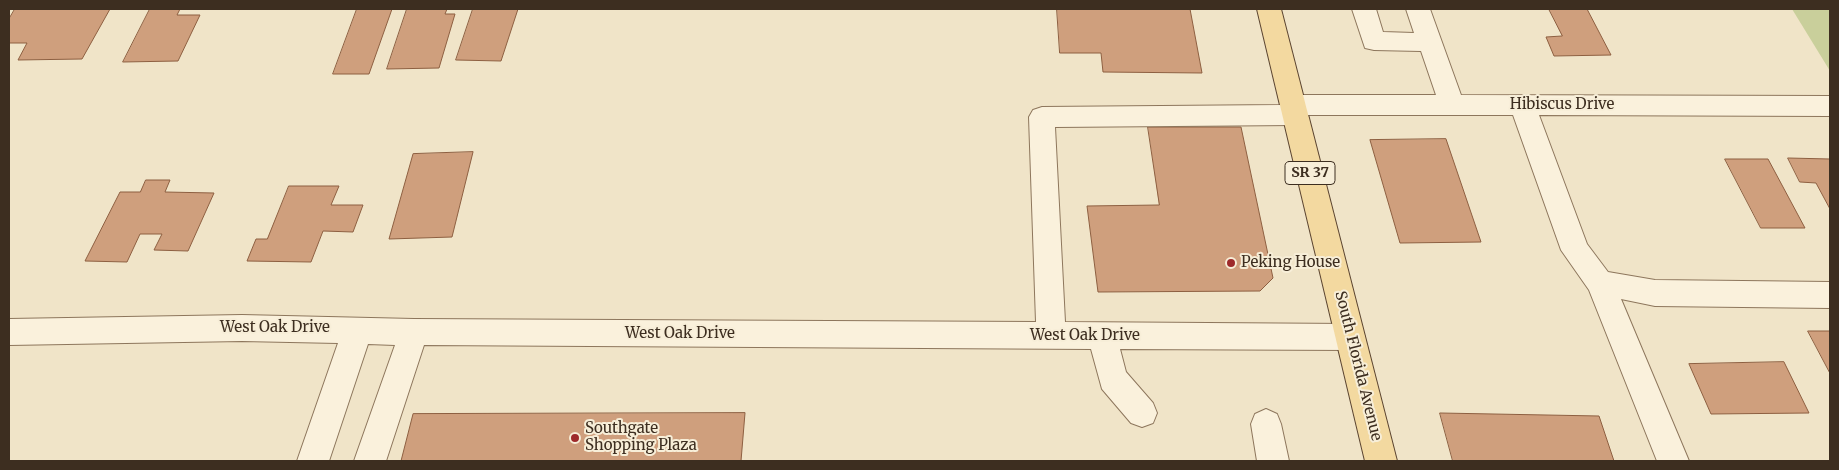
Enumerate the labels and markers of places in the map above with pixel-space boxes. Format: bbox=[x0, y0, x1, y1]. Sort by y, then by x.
place label: Peking House bbox=[1241, 254, 1340, 272]
marker: Peking House bbox=[1225, 257, 1237, 269]
place label: Southgate Shopping Plaza bbox=[585, 420, 697, 455]
marker: Southgate Shopping Plaza bbox=[569, 432, 581, 444]

